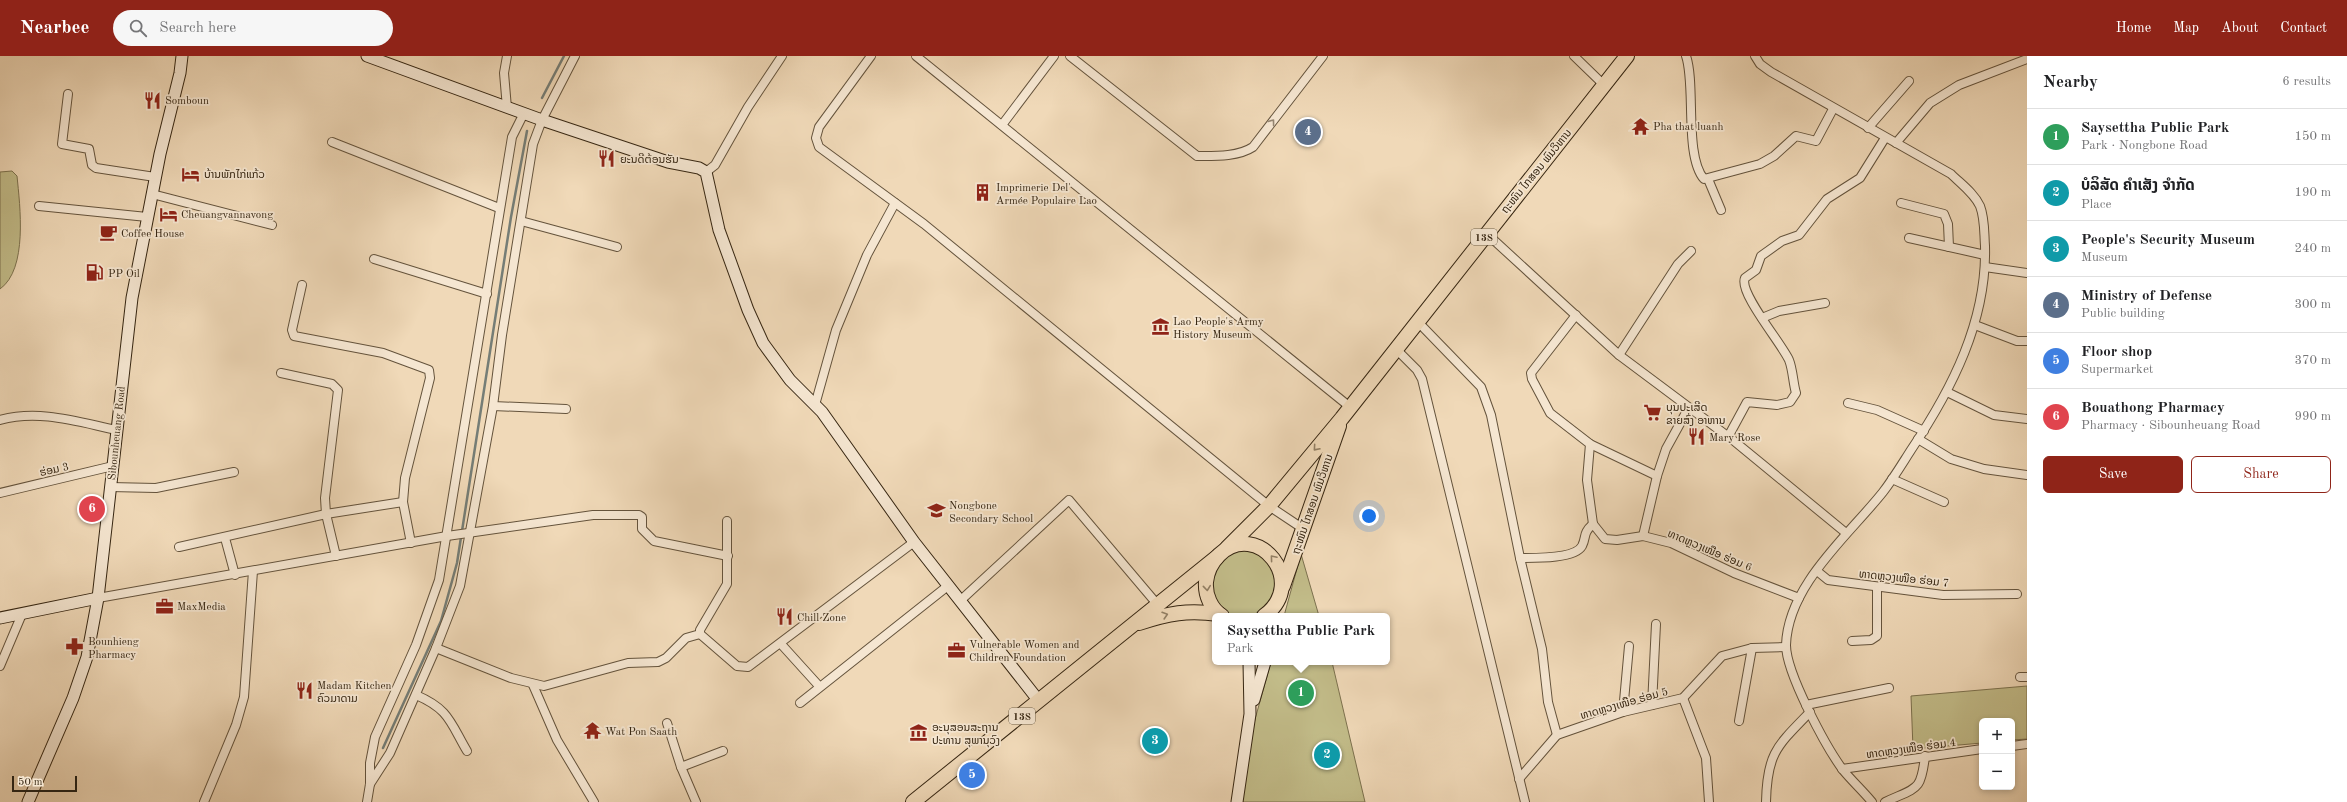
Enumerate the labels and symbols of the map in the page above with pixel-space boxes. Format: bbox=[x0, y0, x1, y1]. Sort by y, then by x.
restaurant icon: Somboun bbox=[142, 90, 162, 110]
place label: Somboun bbox=[165, 96, 209, 107]
temple icon: Pha that luanh bbox=[1630, 116, 1650, 136]
pin: 4 bbox=[1295, 117, 1321, 147]
one-way arrow bbox=[1267, 119, 1274, 126]
place label: Pha that luanh bbox=[1653, 122, 1723, 133]
street label: ຖະໜົນ ໄກສອນ ພົມວິຫານ bbox=[1499, 127, 1574, 216]
restaurant icon: ຍະນດີຕ້ອນຮັນ bbox=[597, 149, 617, 169]
place label: ຍະນດີຕ້ອນຮັນ bbox=[620, 153, 679, 166]
hotel icon: ບ້ານພັກໄກ່ແກ້ວ bbox=[181, 164, 201, 184]
place label: ບ້ານພັກໄກ່ແກ້ວ bbox=[204, 168, 265, 181]
building icon: Imprimerie Del' Armée Populaire Lao bbox=[973, 183, 993, 203]
place label: Imprimerie Del' Armée Populaire Lao bbox=[996, 183, 1097, 207]
hotel icon: Cheuangvannavong bbox=[158, 204, 178, 224]
place label: Cheuangvannavong bbox=[181, 210, 273, 221]
cafe icon: Coffee House bbox=[98, 223, 118, 243]
place label: Coffee House bbox=[121, 229, 184, 240]
road number: 13S bbox=[1471, 229, 1497, 245]
fuel station icon: PP Oil bbox=[85, 263, 105, 283]
place label: PP Oil bbox=[108, 269, 140, 280]
museum icon: Lao People's Army History Museum bbox=[1150, 317, 1170, 337]
place label: Lao People's Army History Museum bbox=[1173, 317, 1264, 341]
street label: Sibounheuang Road bbox=[107, 385, 128, 481]
place label: ບຸນປະເສີດ ຂາຍສົ່ງ ອາຫານ bbox=[1666, 401, 1726, 427]
supermarket icon: ບຸນປະເສີດ ຂາຍສົ່ງ ອາຫານ bbox=[1643, 403, 1663, 423]
restaurant icon: Mary Rose bbox=[1686, 427, 1706, 447]
place label: Mary Rose bbox=[1709, 433, 1760, 444]
one-way arrow bbox=[1314, 443, 1321, 451]
street label: ຖະໜົນ ໄກສອນ ພົມວິຫານ bbox=[1290, 453, 1336, 556]
street label: ຮ່ອມ 3 bbox=[38, 461, 70, 479]
pin: 6 bbox=[79, 494, 105, 524]
school or university icon: Nongbone Secondary School bbox=[926, 501, 946, 521]
place label: Nongbone Secondary School bbox=[949, 501, 1033, 525]
your location bbox=[1359, 506, 1379, 526]
street label: ທາດຫຼວງເໜືອ ຮ່ອມ 6 bbox=[1666, 527, 1754, 574]
one-way arrow bbox=[1270, 555, 1277, 563]
street label: ທາດຫຼວງເໜືອ ຮ່ອມ 7 bbox=[1858, 567, 1950, 590]
one-way arrow bbox=[1202, 585, 1211, 591]
office icon: MaxMedia bbox=[154, 596, 174, 616]
place label: MaxMedia bbox=[177, 602, 226, 613]
restaurant icon: Chill Zone bbox=[774, 607, 794, 627]
one-way arrow bbox=[1162, 611, 1169, 620]
place label: Chill Zone bbox=[797, 613, 846, 624]
pharmacy icon: Bounhieng Pharmacy bbox=[65, 637, 85, 657]
place label: Bounhieng Pharmacy bbox=[88, 637, 139, 661]
office icon: Vulnerable Women and Children Foundation bbox=[946, 640, 966, 660]
place label: Vulnerable Women and Children Foundation bbox=[969, 640, 1080, 664]
pin: 1 bbox=[1288, 678, 1314, 708]
restaurant icon: Madam Kitchen ຄົວມາດາມ bbox=[294, 681, 314, 701]
place label: Madam Kitchen ຄົວມາດາມ bbox=[317, 681, 392, 705]
street label: ທາດຫຼວງເໜືອ ຮ່ອມ 5 bbox=[1579, 685, 1669, 722]
road number: 13S bbox=[1009, 708, 1035, 724]
temple icon: Wat Pon Saath bbox=[582, 721, 602, 741]
museum icon: ອະນຸສອນສະຖານ ປະທານ ສຸພານຸວົງ bbox=[909, 723, 929, 743]
place label: ອະນຸສອນສະຖານ ປະທານ ສຸພານຸວົງ bbox=[932, 723, 1000, 748]
pin: 3 bbox=[1142, 726, 1168, 756]
place label: Wat Pon Saath bbox=[605, 727, 677, 738]
street label: ທາດຫຼວງເໜືອ ຮ່ອມ 4 bbox=[1865, 736, 1957, 761]
pin: 2 bbox=[1314, 740, 1340, 770]
pin: 5 bbox=[959, 760, 985, 790]
scale bar bbox=[12, 774, 77, 793]

